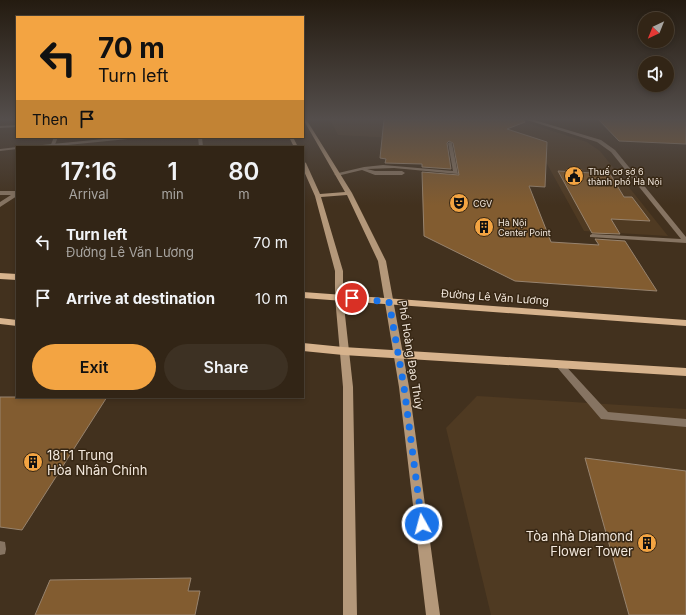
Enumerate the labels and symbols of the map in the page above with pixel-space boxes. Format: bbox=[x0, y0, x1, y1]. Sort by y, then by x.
north arrow bbox=[638, 12, 674, 48]
public building icon: Thuế cơ sở 6 thành phố Hà Nội bbox=[563, 165, 585, 187]
place label: Thuế cơ sở 6 thành phố Hà Nội bbox=[588, 166, 662, 187]
theatre icon: CGV bbox=[448, 192, 470, 214]
place label: CGV bbox=[473, 198, 492, 209]
building icon: Hà Nội Center Point bbox=[473, 216, 495, 238]
place label: Hà Nội Center Point bbox=[498, 217, 551, 238]
pin bbox=[335, 281, 369, 315]
street label: Đường Lê Văn Lương bbox=[441, 286, 549, 308]
street label: Phố Hoàng Đạo Thúy bbox=[395, 299, 427, 411]
place label: 18T1 Trung Hòa Nhân Chính bbox=[47, 447, 147, 478]
building icon: 18T1 Trung Hòa Nhân Chính bbox=[22, 451, 44, 473]
position arrow bbox=[401, 503, 443, 545]
place label: Tòa nhà Diamond Flower Tower bbox=[526, 528, 633, 559]
building icon: Tòa nhà Diamond Flower Tower bbox=[636, 532, 658, 554]

